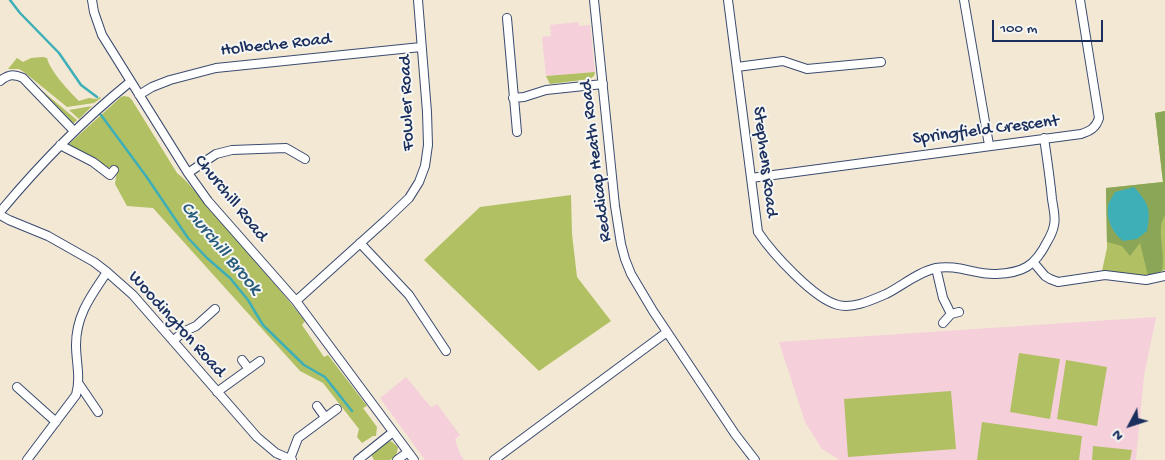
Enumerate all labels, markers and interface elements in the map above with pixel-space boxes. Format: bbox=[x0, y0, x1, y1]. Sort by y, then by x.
scale bar bbox=[995, 10, 1106, 42]
text: 100 m bbox=[1000, 20, 1037, 38]
street label: Holbeche Road bbox=[220, 29, 332, 63]
street label: Fowler Road bbox=[396, 55, 420, 151]
street label: Reddicap Heath Road bbox=[576, 79, 618, 243]
street label: Stephens Road bbox=[746, 105, 782, 219]
street label: Springfield Crescent bbox=[912, 111, 1060, 151]
street label: Churchill Road bbox=[188, 151, 272, 247]
water label: Churchill Brook bbox=[174, 198, 266, 300]
street label: Woodington Road bbox=[122, 267, 230, 383]
north arrow bbox=[1105, 400, 1155, 450]
text: N bbox=[1109, 426, 1128, 444]

